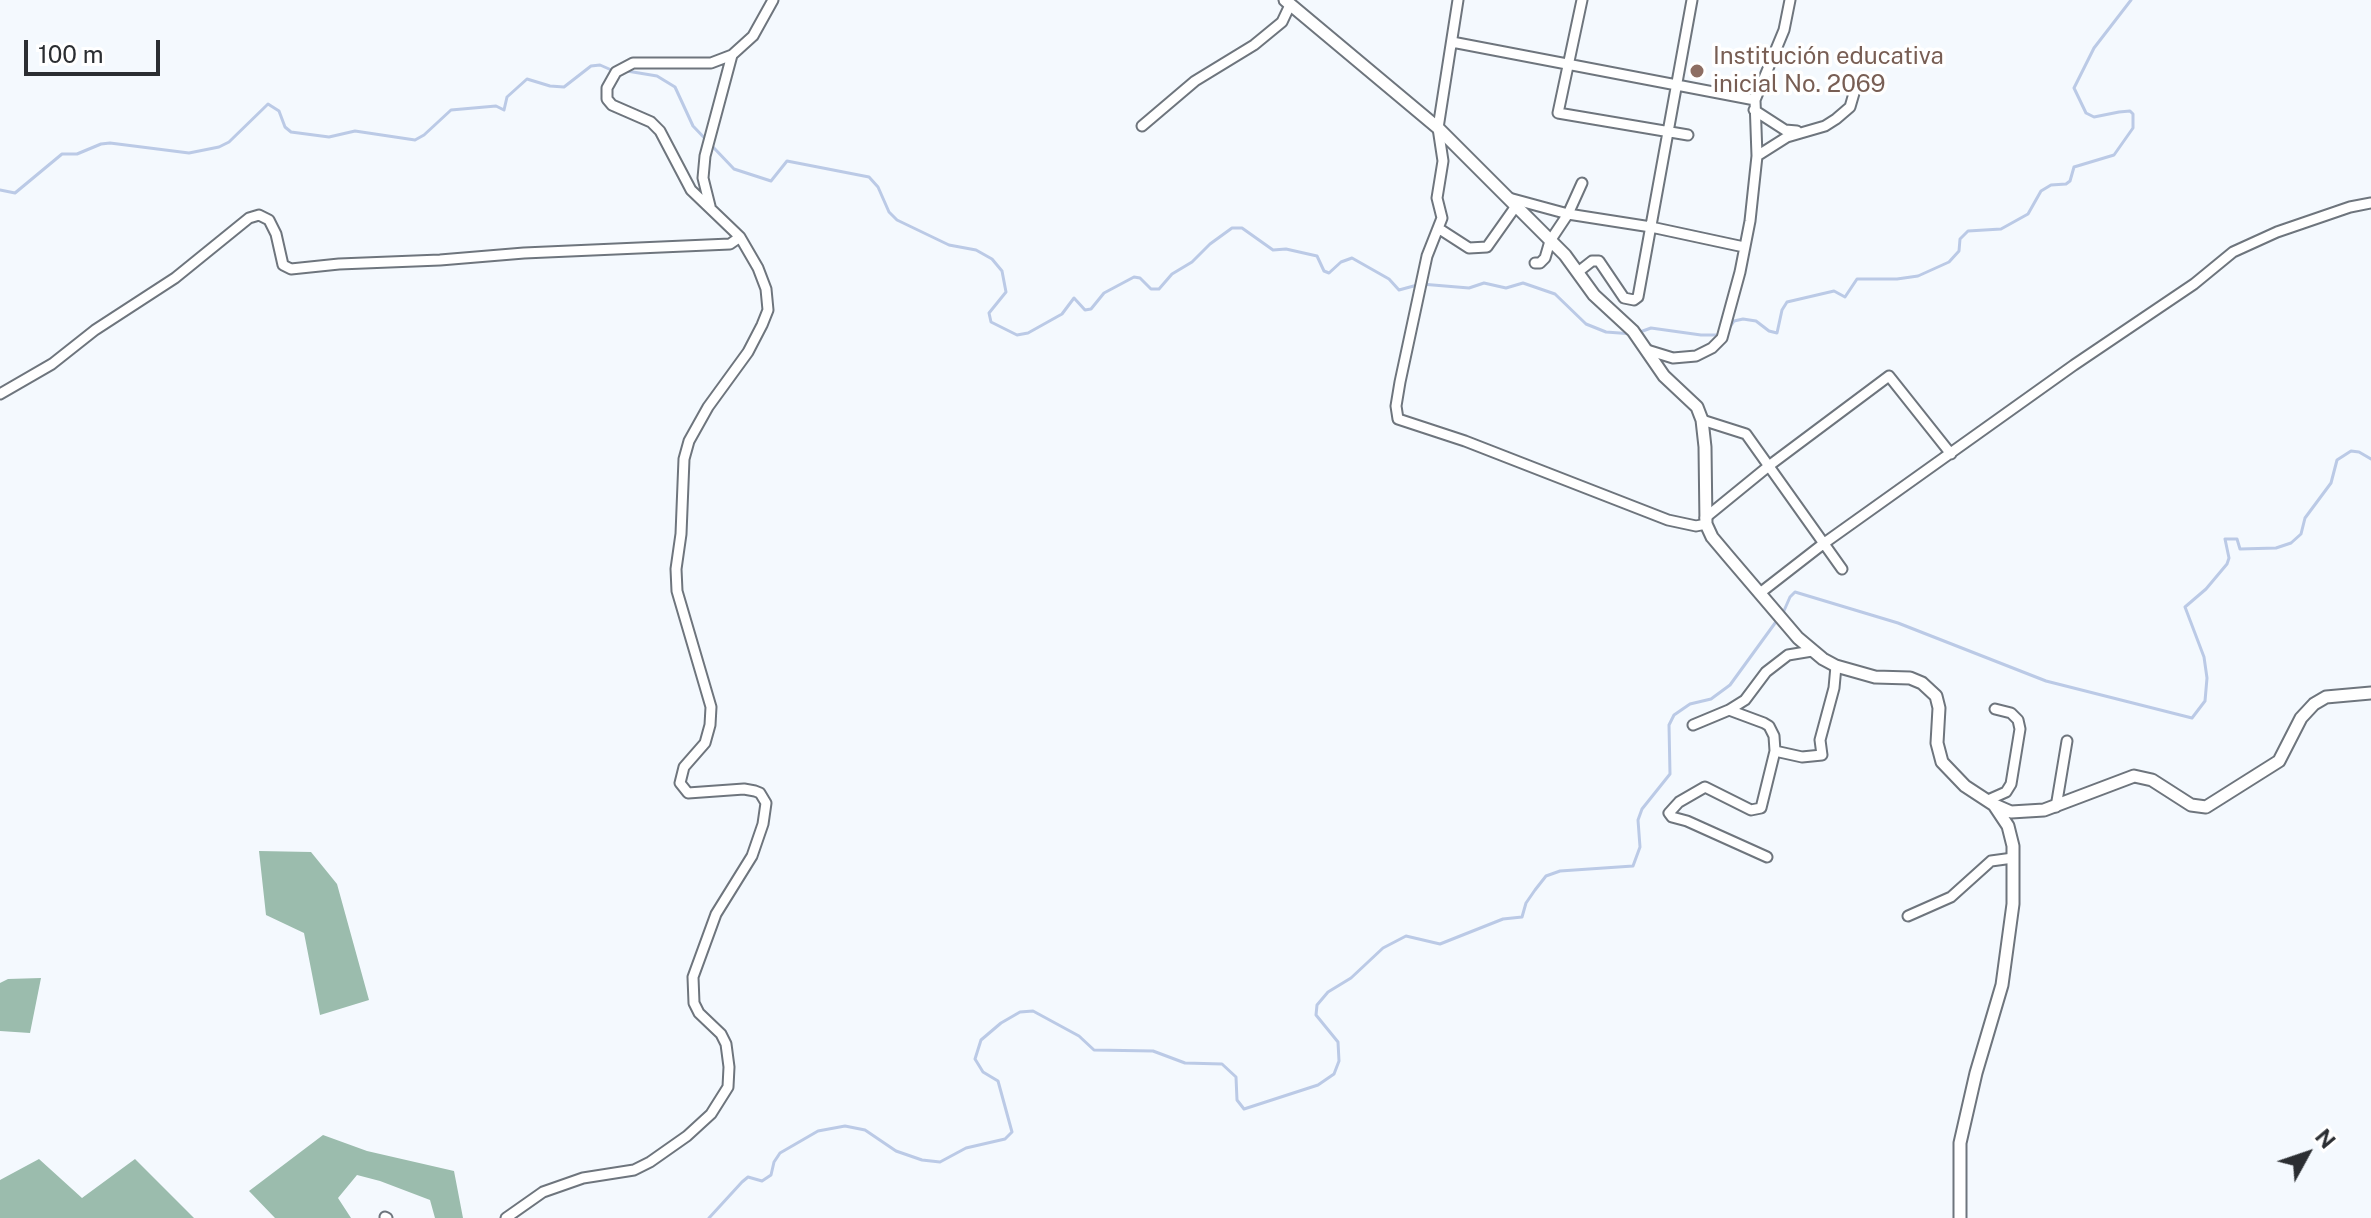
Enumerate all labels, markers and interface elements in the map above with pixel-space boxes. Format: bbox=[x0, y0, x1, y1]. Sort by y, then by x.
scale bar bbox=[28, 24, 164, 74]
text: 100 m bbox=[38, 40, 104, 68]
place label: Institución educativa inicial No. 2069 bbox=[1713, 43, 1944, 99]
marker: Institución educativa inicial No. 2069 bbox=[1688, 62, 1706, 80]
north arrow bbox=[2267, 1114, 2347, 1194]
text: N bbox=[2310, 1124, 2341, 1154]

